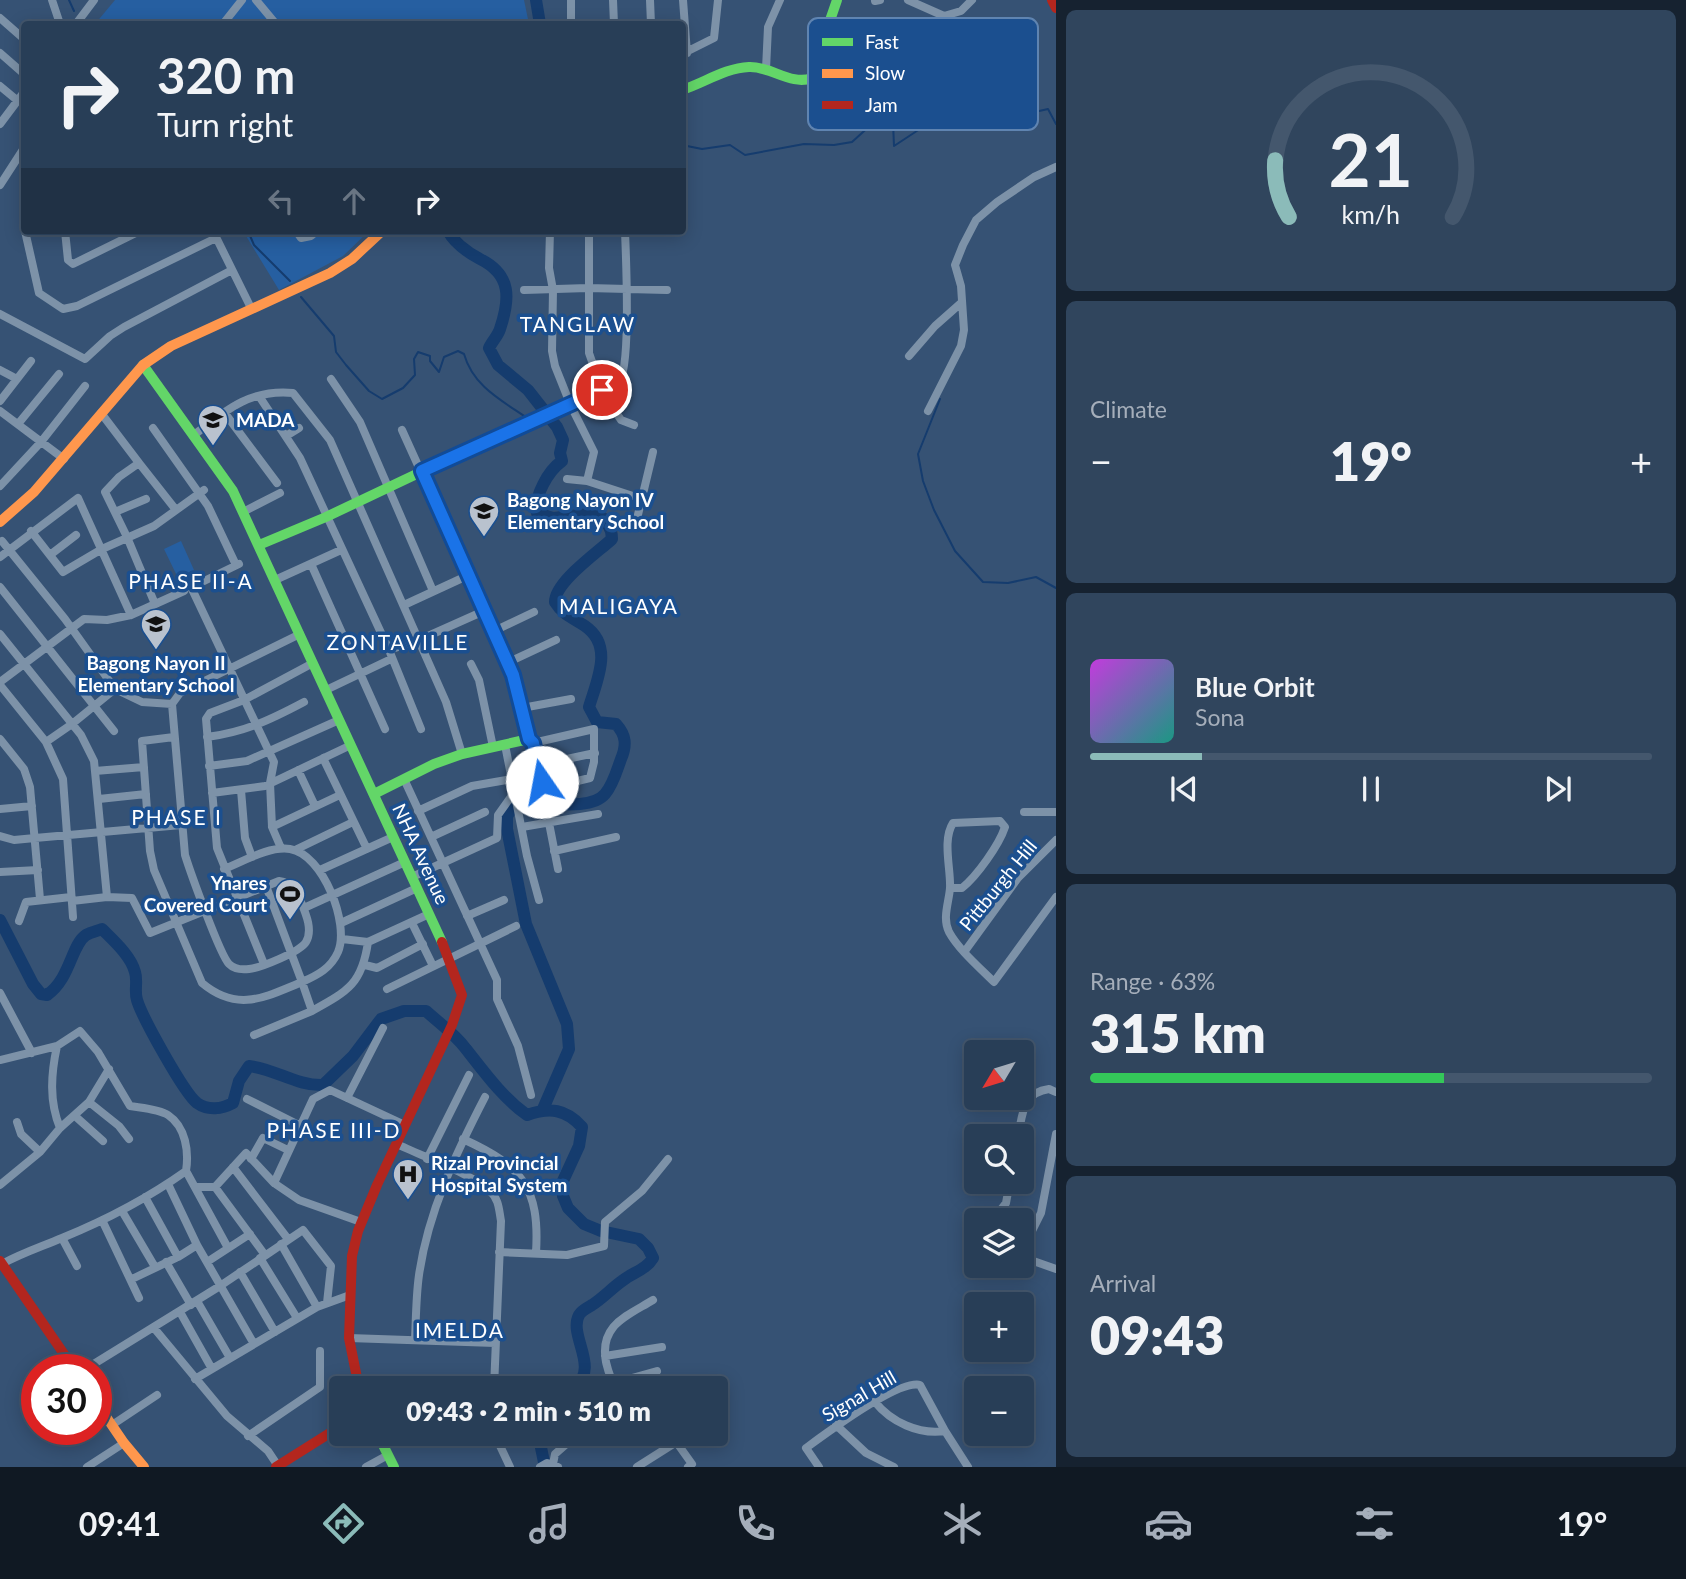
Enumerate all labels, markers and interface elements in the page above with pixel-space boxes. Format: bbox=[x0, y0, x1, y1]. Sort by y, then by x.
legend bbox=[808, 18, 1038, 130]
text: Fast bbox=[865, 30, 899, 53]
text: 320 m bbox=[157, 46, 295, 104]
icon: right bbox=[42, 49, 133, 140]
text: Slow bbox=[865, 61, 905, 84]
text: Jam bbox=[865, 93, 898, 116]
text: Turn right bbox=[157, 105, 293, 144]
text: 21 bbox=[1329, 115, 1413, 203]
icon: left bbox=[262, 182, 300, 220]
icon: ahead bbox=[335, 182, 373, 220]
icon: right bbox=[408, 182, 446, 220]
text: km/h bbox=[1342, 199, 1400, 229]
district label: TANGLAW bbox=[520, 311, 636, 336]
pin bbox=[572, 360, 632, 420]
icon: arrive bbox=[583, 371, 621, 409]
text: Climate bbox=[1090, 395, 1167, 423]
school or university icon: MADA bbox=[196, 403, 230, 447]
place label: MADA bbox=[236, 408, 295, 431]
text: 19° bbox=[1330, 430, 1412, 492]
text: − bbox=[1090, 438, 1112, 484]
text: + bbox=[1630, 438, 1652, 484]
place label: Bagong Nayon IV Elementary School bbox=[507, 488, 664, 533]
school or university icon: Bagong Nayon IV Elementary School bbox=[467, 494, 501, 538]
district label: PHASE II-A bbox=[128, 568, 254, 593]
district label: MALIGAYA bbox=[559, 593, 679, 618]
school or university icon: Bagong Nayon II Elementary School bbox=[139, 607, 173, 651]
district label: ZONTAVILLE bbox=[327, 629, 469, 654]
place label: Bagong Nayon II Elementary School bbox=[77, 651, 235, 696]
text: Blue Orbit bbox=[1195, 671, 1315, 703]
text: Sona bbox=[1195, 703, 1245, 731]
position arrow bbox=[505, 745, 579, 819]
icon: previous bbox=[1165, 770, 1203, 808]
icon: pause bbox=[1352, 770, 1390, 808]
icon: next bbox=[1539, 770, 1577, 808]
street label: NHA Avenue bbox=[388, 800, 455, 908]
district label: PHASE I bbox=[131, 804, 223, 829]
street label: Pittburgh Hill bbox=[954, 835, 1041, 935]
place label: Ynares Covered Court bbox=[144, 871, 267, 916]
sports icon: Ynares Covered Court bbox=[273, 877, 307, 921]
text: Range · 63% bbox=[1090, 967, 1215, 995]
text: 315 km bbox=[1090, 1002, 1266, 1064]
north arrow bbox=[964, 1040, 1034, 1110]
map controls bbox=[964, 1040, 1034, 1446]
district label: PHASE III-D bbox=[266, 1117, 402, 1142]
button: search bbox=[964, 1124, 1034, 1194]
place label: Rizal Provincial Hospital System bbox=[431, 1151, 567, 1196]
hospital icon: Rizal Provincial Hospital System bbox=[391, 1157, 425, 1201]
button: layers bbox=[964, 1208, 1034, 1278]
text: Arrival bbox=[1090, 1269, 1156, 1297]
button: + bbox=[964, 1292, 1034, 1362]
text: 09:43 bbox=[1090, 1304, 1224, 1366]
district label: IMELDA bbox=[415, 1317, 505, 1342]
speed limit sign: 30 bbox=[21, 1354, 112, 1445]
street label: Signal Hill bbox=[818, 1365, 900, 1426]
button: − bbox=[964, 1376, 1034, 1446]
text: 09:43 · 2 min · 510 m bbox=[406, 1395, 651, 1427]
icon: directions bbox=[319, 1499, 368, 1548]
icon: music bbox=[525, 1499, 574, 1548]
icon: phone bbox=[731, 1499, 780, 1548]
icon: climate bbox=[938, 1499, 987, 1548]
icon: car bbox=[1144, 1499, 1193, 1548]
icon: filters bbox=[1350, 1499, 1399, 1548]
text: 09:41 bbox=[79, 1504, 161, 1543]
text: 19° bbox=[1557, 1504, 1607, 1543]

